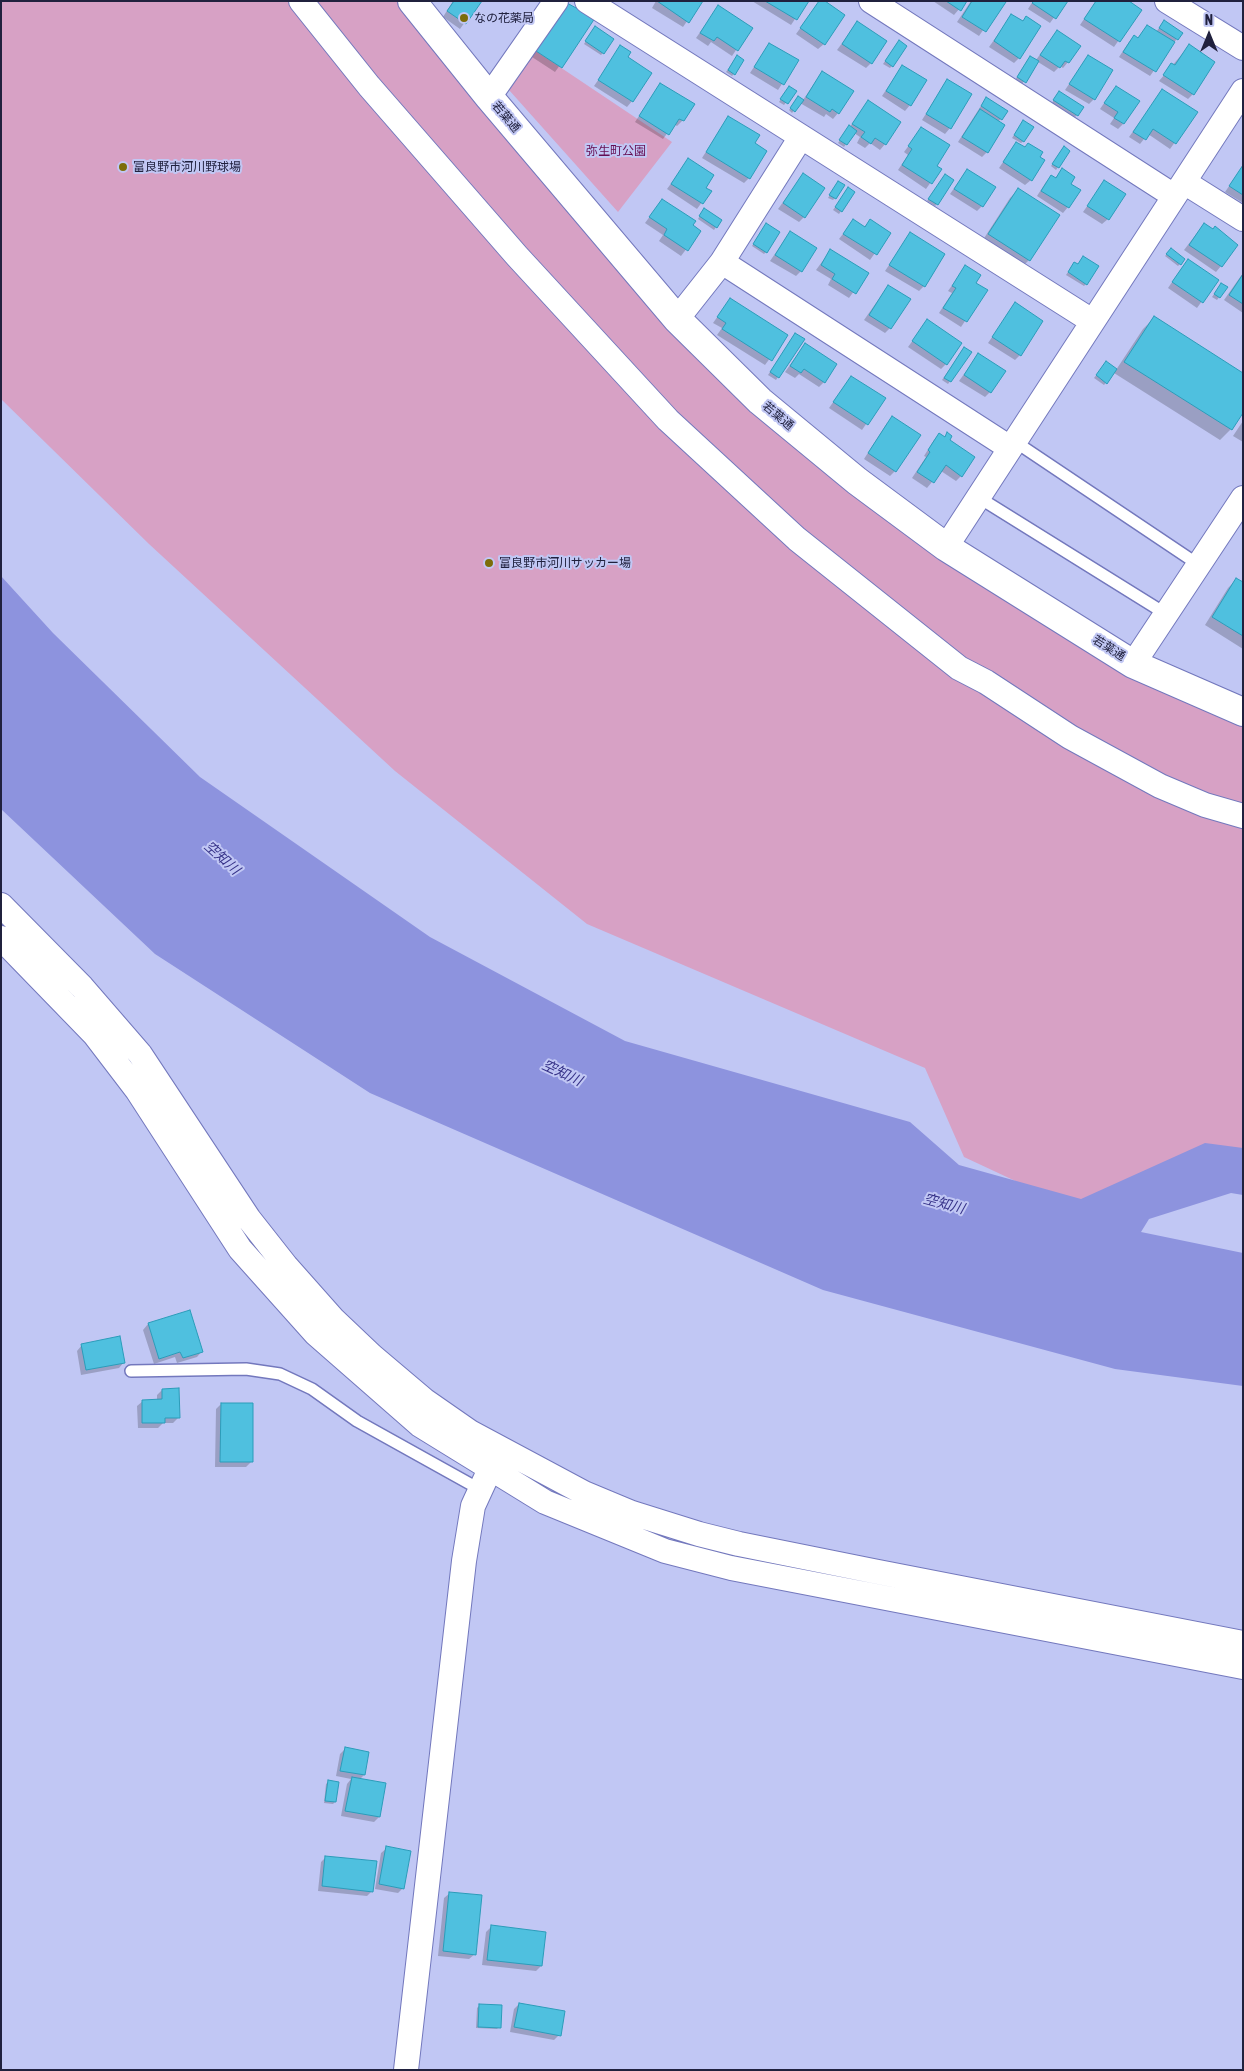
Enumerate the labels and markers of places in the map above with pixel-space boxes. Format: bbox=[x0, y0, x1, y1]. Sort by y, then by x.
place label: なの花薬局 bbox=[474, 11, 534, 25]
marker: なの花薬局 bbox=[458, 12, 470, 24]
place label: 富良野市河川野球場 bbox=[133, 160, 241, 174]
marker: 富良野市河川野球場 bbox=[117, 161, 129, 173]
place label: 富良野市河川サッカー場 bbox=[499, 556, 631, 570]
marker: 富良野市河川サッカー場 bbox=[483, 557, 495, 569]

